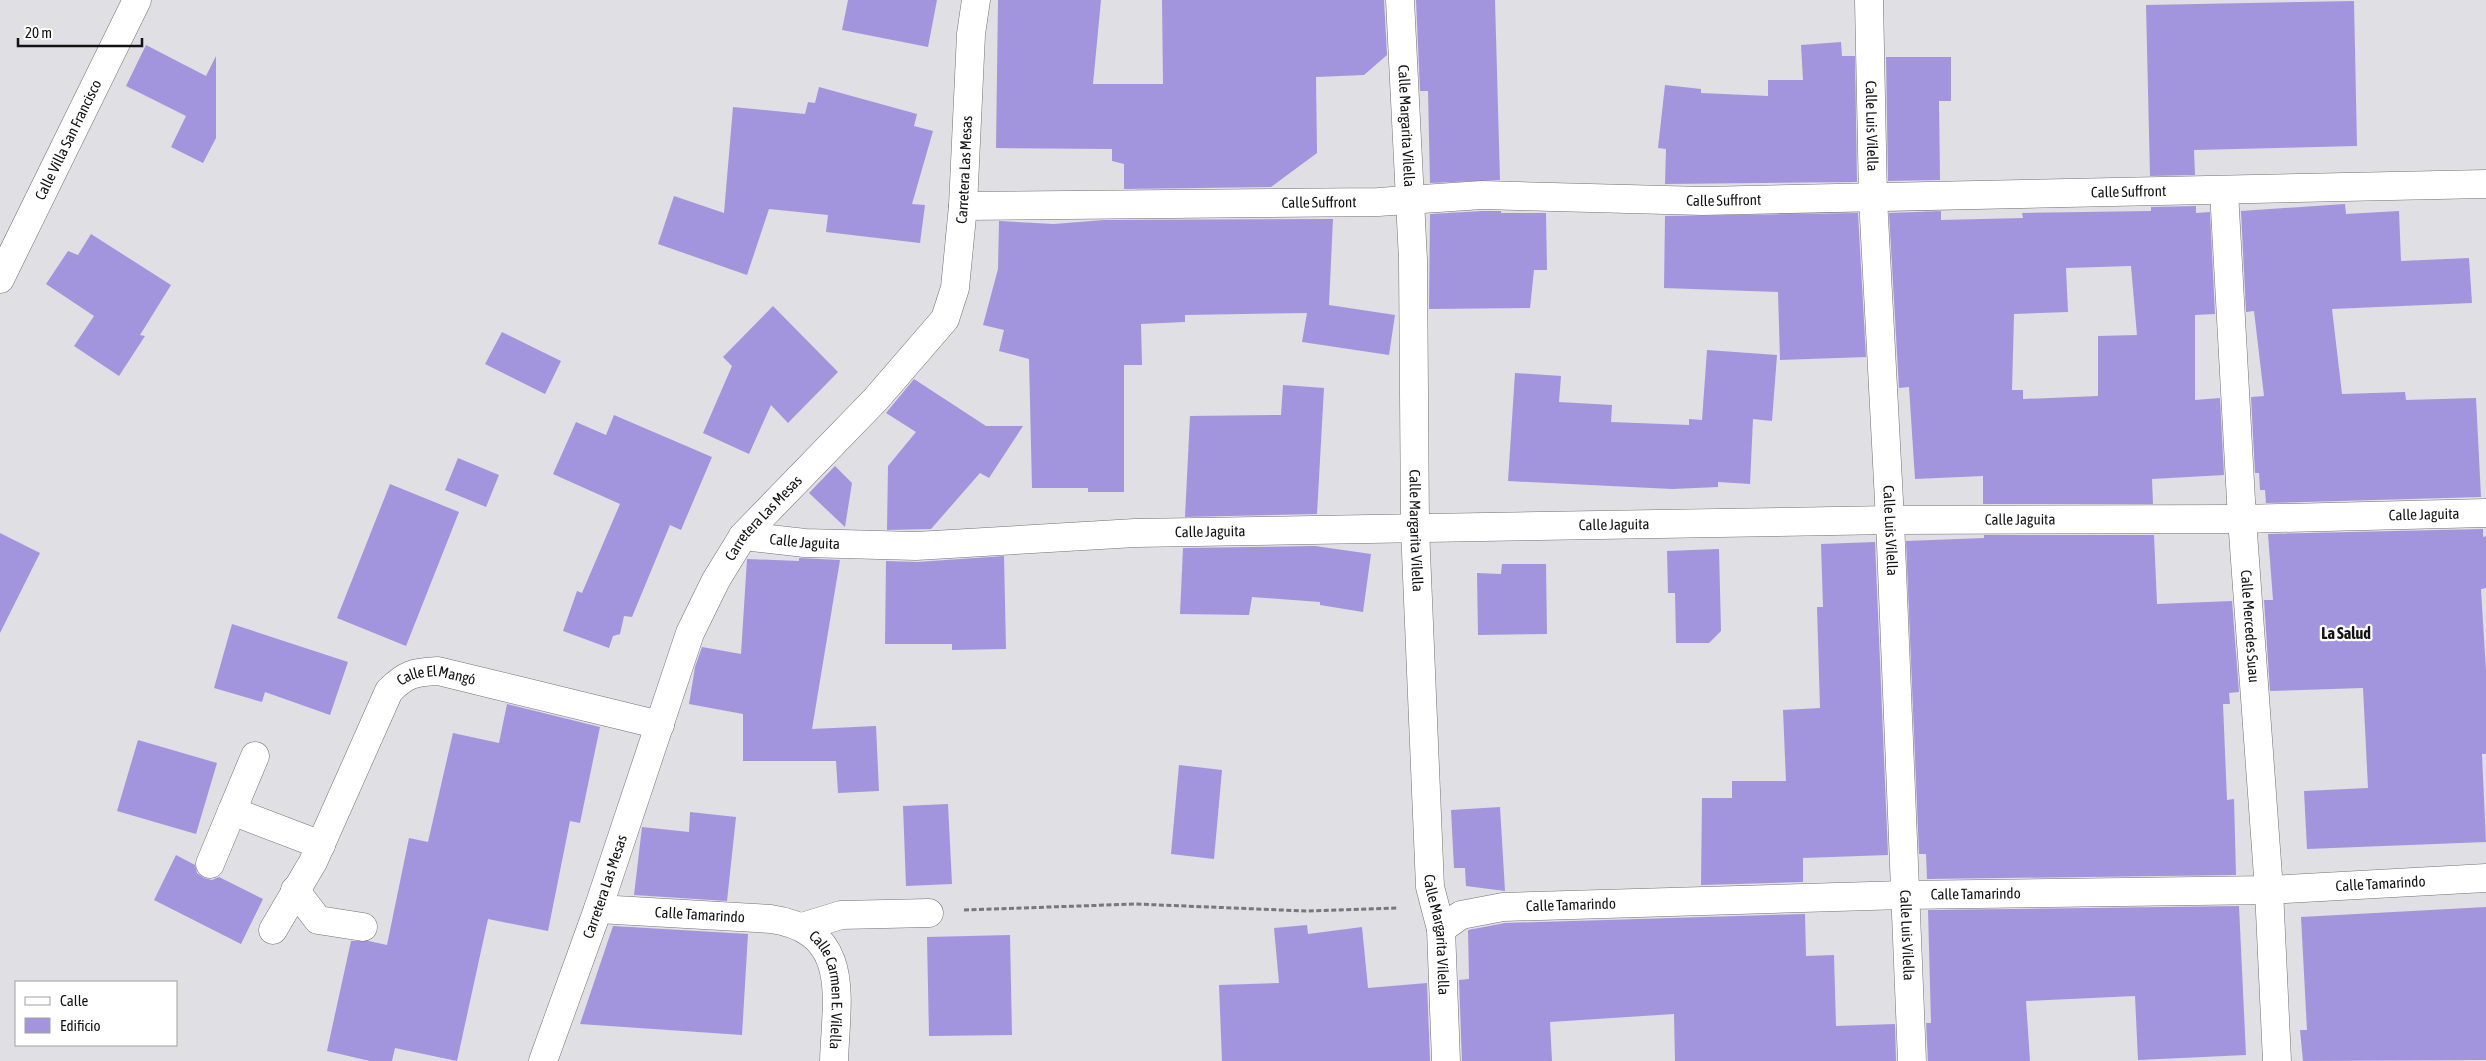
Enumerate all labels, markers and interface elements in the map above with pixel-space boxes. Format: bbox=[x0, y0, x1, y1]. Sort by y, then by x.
scale bar bbox=[18, 15, 141, 47]
text: 20 m bbox=[25, 24, 52, 41]
street label: Calle Margarita Vilella bbox=[1395, 64, 1418, 187]
street label: Calle Villa San Francisco bbox=[31, 77, 105, 203]
street label: Calle Luis Vilella bbox=[1863, 80, 1881, 172]
street label: Carretera Las Mesas bbox=[952, 115, 975, 225]
street label: Calle Suffront bbox=[2091, 182, 2166, 201]
street label: Calle Suffront bbox=[1686, 191, 1761, 209]
street label: Calle Suffront bbox=[1281, 193, 1357, 211]
street label: Calle Margarita Vilella bbox=[1407, 469, 1427, 592]
street label: Carretera Las Mesas bbox=[721, 472, 805, 563]
street label: Calle Luis Vilella bbox=[1880, 485, 1901, 576]
street label: Calle Jaguita bbox=[2388, 505, 2460, 523]
street label: Calle Jaguita bbox=[1985, 511, 2055, 528]
street label: Calle Jaguita bbox=[1579, 515, 1650, 533]
street label: Calle Jaguita bbox=[1175, 522, 1246, 540]
street label: Calle Jaguita bbox=[769, 530, 840, 552]
street label: Calle Mercedes Suau bbox=[2238, 569, 2263, 683]
district label: La Salud bbox=[2321, 624, 2371, 642]
street label: Calle El Mangó bbox=[393, 662, 477, 689]
street label: Carretera Las Mesas bbox=[579, 833, 630, 941]
street label: Calle Tamarindo bbox=[2335, 872, 2426, 894]
street label: Calle Margarita Vilella bbox=[1421, 874, 1452, 995]
street label: Calle Tamarindo bbox=[1930, 884, 2021, 903]
street label: Calle Luis Vilella bbox=[1897, 889, 1918, 981]
street label: Calle Tamarindo bbox=[1525, 895, 1616, 914]
street label: Calle Tamarindo bbox=[654, 903, 745, 925]
street label: Calle Carmen E. Vilella bbox=[806, 927, 846, 1050]
legend bbox=[15, 981, 178, 1046]
text: Calle bbox=[60, 992, 89, 1009]
text: Edificio bbox=[60, 1017, 101, 1034]

